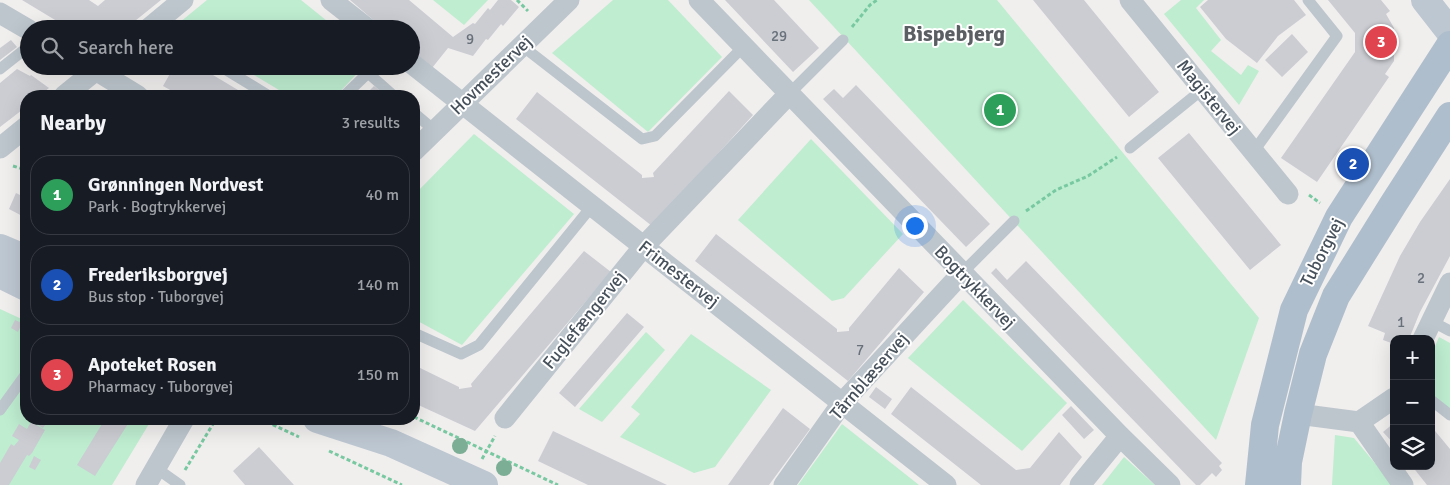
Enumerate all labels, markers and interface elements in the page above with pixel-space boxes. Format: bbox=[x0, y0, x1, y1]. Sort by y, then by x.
search box bbox=[20, 20, 420, 75]
district label: Bispebjerg bbox=[903, 20, 1005, 47]
pin: 3 bbox=[1365, 23, 1397, 61]
house number: 29 bbox=[771, 27, 787, 45]
house number: 9 bbox=[466, 30, 474, 48]
street label: Hovmestervej bbox=[446, 31, 536, 119]
icon: search bbox=[38, 34, 66, 62]
text: Search here bbox=[78, 36, 174, 60]
street label: Magistervej bbox=[1172, 55, 1246, 139]
pin: 1 bbox=[984, 91, 1016, 129]
text: Nearby bbox=[40, 110, 106, 136]
text: 3 results bbox=[341, 113, 400, 133]
pin: 2 bbox=[1337, 145, 1369, 183]
text: Grønningen Nordvest bbox=[88, 173, 263, 197]
text: 1 bbox=[53, 185, 61, 205]
text: 40 m bbox=[365, 185, 399, 205]
text: Park · Bogtrykkervej bbox=[88, 197, 226, 217]
your location bbox=[902, 213, 928, 239]
street label: Tuborgvej bbox=[1295, 214, 1349, 290]
street label: Frimestervej bbox=[634, 236, 724, 312]
street label: Bogtrykkervej bbox=[930, 241, 1020, 333]
text: Frederiksborgvej bbox=[88, 263, 228, 287]
street label: Fuglefængervej bbox=[538, 266, 630, 374]
house number: 2 bbox=[1417, 269, 1425, 287]
text: 2 bbox=[53, 275, 61, 295]
text: 140 m bbox=[357, 275, 399, 295]
text: Bus stop · Tuborgvej bbox=[88, 287, 224, 307]
house number: 1 bbox=[1397, 313, 1405, 331]
street label: Tårnblæservej bbox=[825, 328, 913, 424]
map controls bbox=[1390, 335, 1435, 470]
button: + bbox=[1390, 335, 1435, 380]
house number: 7 bbox=[856, 341, 864, 359]
text: Apoteket Rosen bbox=[88, 353, 217, 377]
text: 3 bbox=[53, 365, 61, 385]
text: 150 m bbox=[357, 365, 399, 385]
text: Pharmacy · Tuborgvej bbox=[88, 377, 233, 397]
button: − bbox=[1390, 380, 1435, 425]
button: layers bbox=[1390, 425, 1435, 470]

